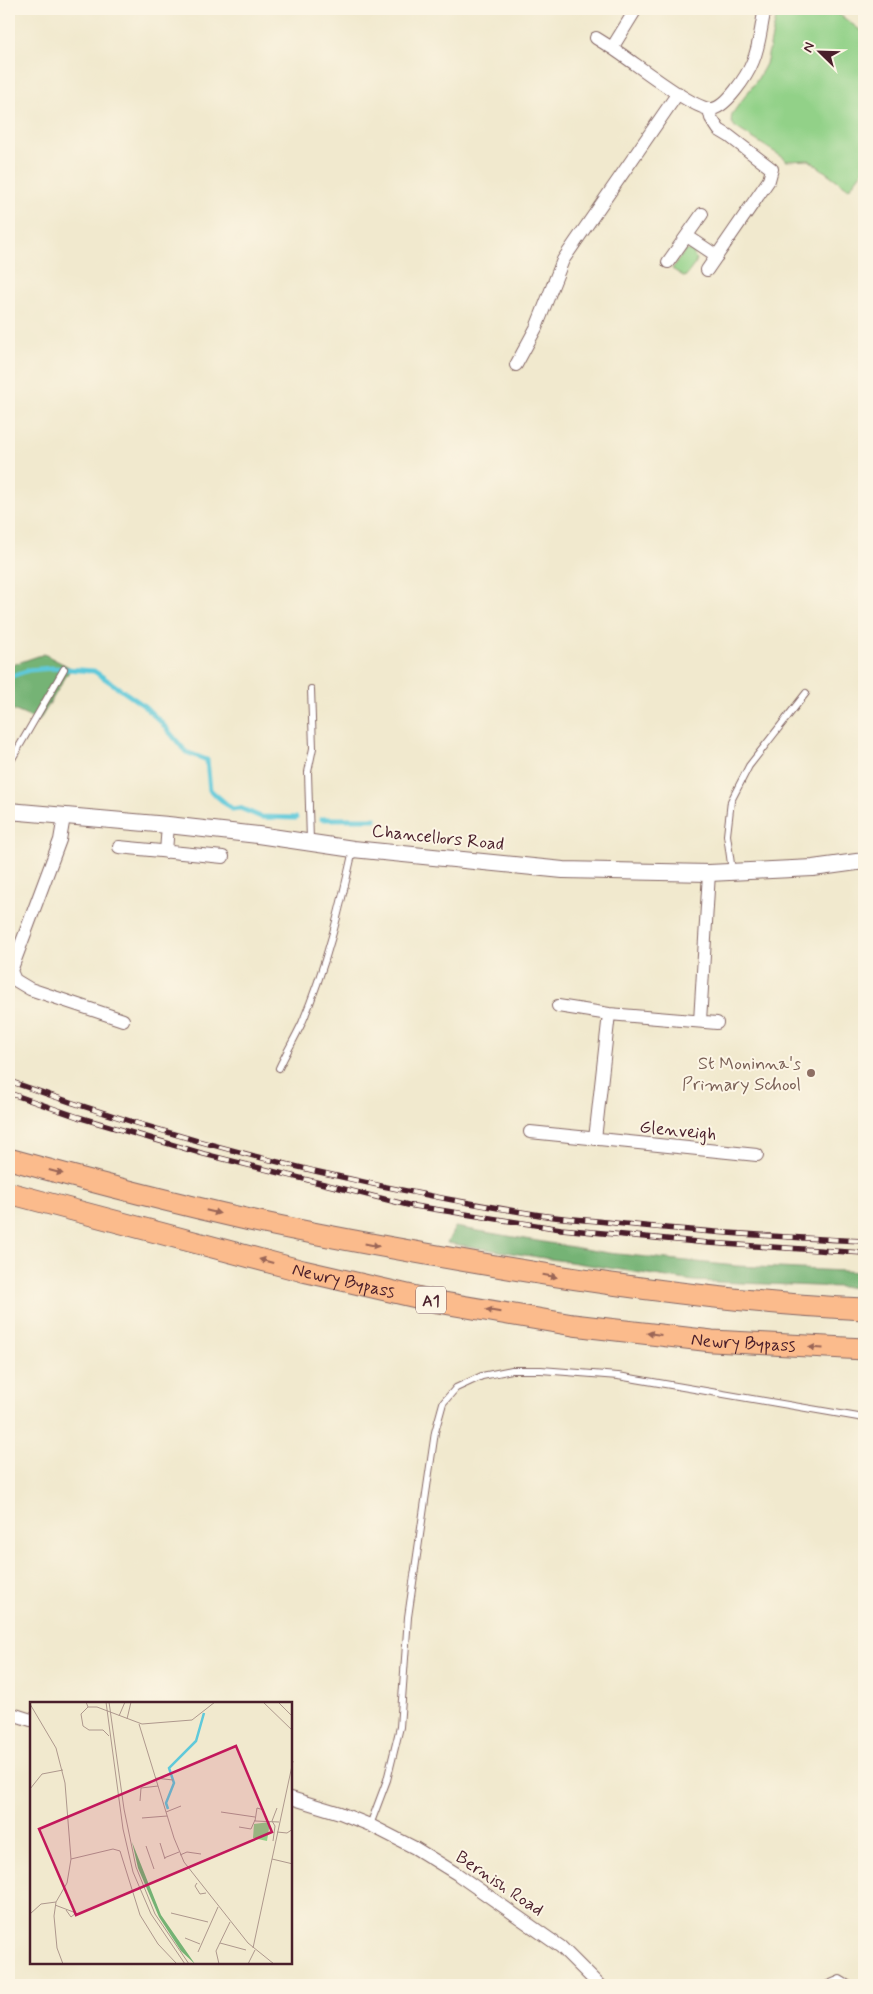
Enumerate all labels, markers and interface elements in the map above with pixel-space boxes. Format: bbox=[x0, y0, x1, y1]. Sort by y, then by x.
north arrow bbox=[796, 28, 846, 78]
text: N bbox=[799, 40, 819, 55]
street label: Chancellors Road bbox=[370, 819, 505, 857]
place label: St Moninna's Primary School bbox=[682, 1052, 801, 1097]
marker: St Moninna's Primary School bbox=[805, 1067, 817, 1079]
street label: Glenveigh bbox=[638, 1115, 718, 1147]
one-way arrow bbox=[48, 1168, 63, 1176]
one-way arrow bbox=[206, 1208, 221, 1216]
one-way arrow bbox=[365, 1241, 381, 1249]
one-way arrow bbox=[258, 1257, 273, 1265]
street label: Newry Bypass bbox=[289, 1258, 397, 1305]
one-way arrow bbox=[542, 1272, 558, 1280]
road number: A1 bbox=[416, 1286, 446, 1314]
one-way arrow bbox=[484, 1307, 500, 1315]
street label: Newry Bypass bbox=[690, 1328, 796, 1358]
one-way arrow bbox=[645, 1330, 661, 1338]
one-way arrow bbox=[807, 1343, 823, 1351]
inset map bbox=[30, 1702, 292, 1964]
street label: Bernish Road bbox=[451, 1846, 548, 1922]

